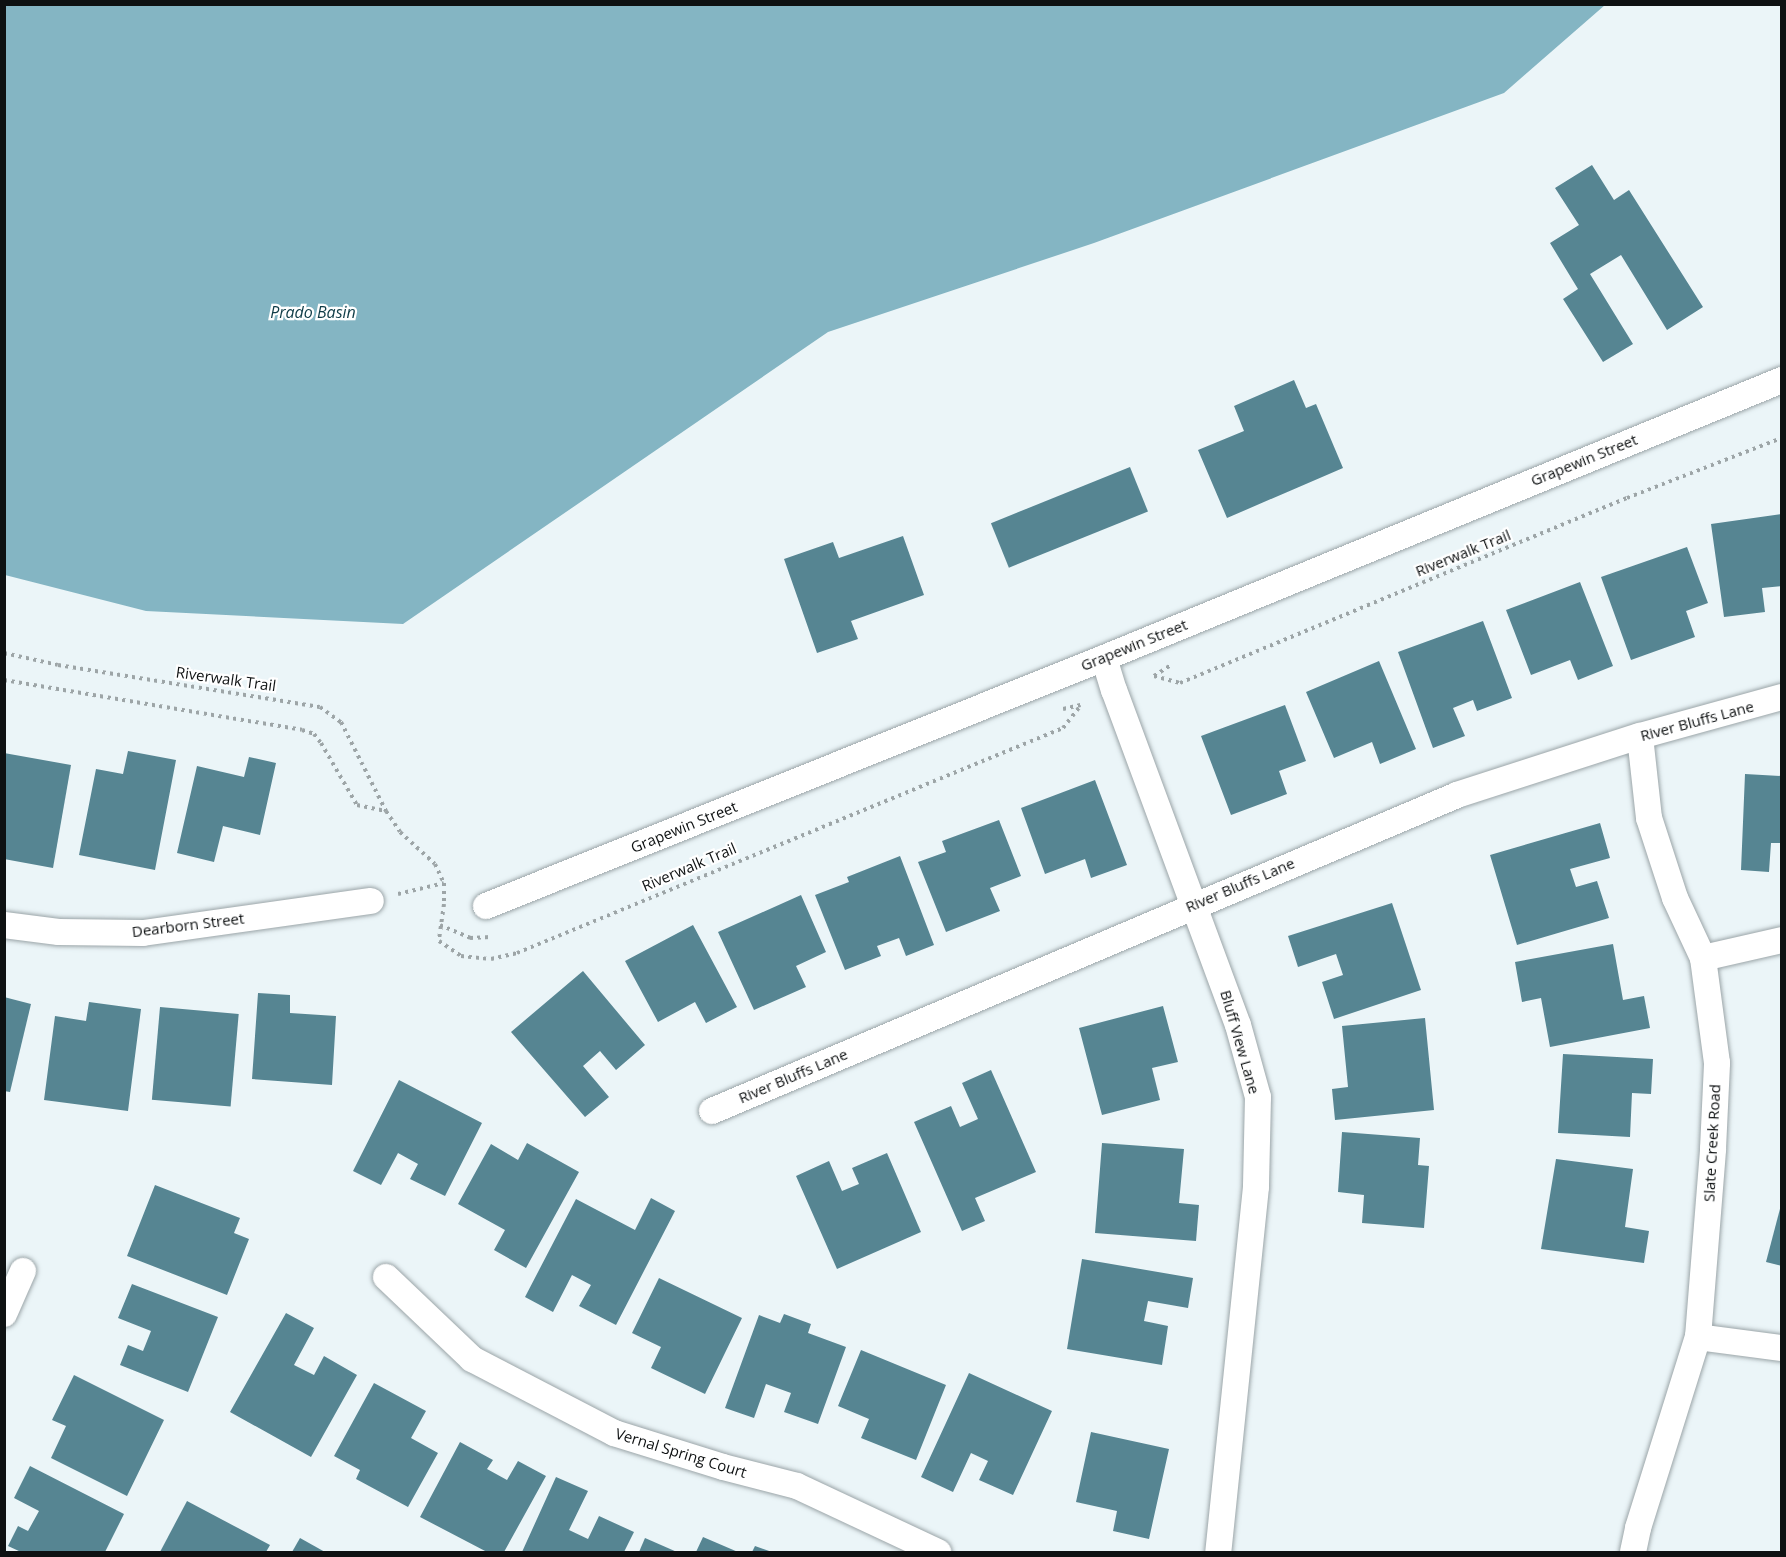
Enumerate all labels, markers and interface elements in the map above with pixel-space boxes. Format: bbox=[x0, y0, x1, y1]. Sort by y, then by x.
water label: Prado Basin bbox=[270, 302, 356, 322]
street label: Grapewin Street bbox=[1528, 430, 1640, 490]
street label: Riverwalk Trail bbox=[1413, 526, 1513, 580]
street label: Grapewin Street bbox=[1078, 615, 1190, 675]
street label: Riverwalk Trail bbox=[175, 663, 277, 695]
street label: River Bluffs Lane bbox=[1638, 697, 1756, 745]
street label: Grapewin Street bbox=[628, 797, 740, 857]
street label: Riverwalk Trail bbox=[639, 839, 739, 895]
street label: River Bluffs Lane bbox=[1183, 854, 1297, 916]
street label: Dearborn Street bbox=[131, 909, 245, 941]
street label: Bluff View Lane bbox=[1217, 988, 1263, 1096]
street label: River Bluffs Lane bbox=[736, 1045, 850, 1107]
street label: Slate Creek Road bbox=[1700, 1084, 1724, 1202]
street label: Vernal Spring Court bbox=[613, 1424, 749, 1482]

